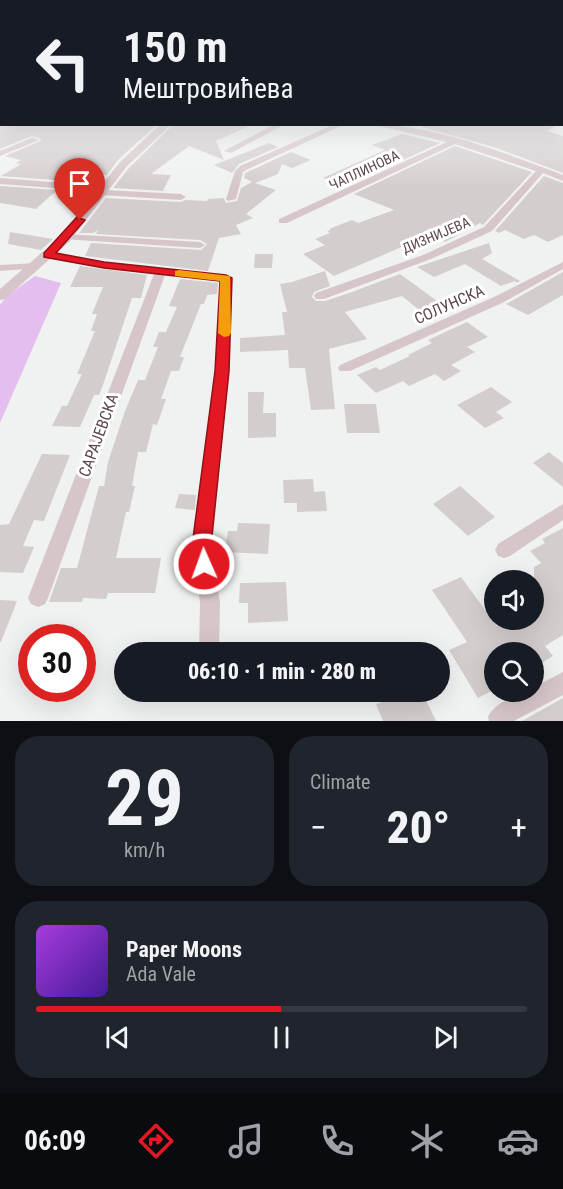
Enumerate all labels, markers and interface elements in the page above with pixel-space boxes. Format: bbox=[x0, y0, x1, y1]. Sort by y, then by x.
text: 150 m bbox=[123, 23, 228, 72]
icon: left bbox=[24, 24, 102, 102]
text: Мештровићева bbox=[123, 73, 293, 105]
street label: ЧАПЛИНОВА bbox=[326, 147, 402, 193]
pin bbox=[54, 158, 105, 220]
icon: arrive bbox=[63, 167, 96, 200]
street label: ДИЗНИЈЕВА bbox=[400, 214, 472, 256]
street label: СОЛУНСКА bbox=[411, 281, 487, 328]
street label: САРАЈЕВСКА bbox=[75, 391, 122, 479]
position arrow bbox=[172, 532, 236, 596]
map controls bbox=[484, 570, 544, 702]
button: sound bbox=[484, 570, 544, 630]
speed limit sign: 30 bbox=[18, 624, 96, 702]
button: search bbox=[484, 642, 544, 702]
text: 06:10 · 1 min · 280 m bbox=[188, 659, 376, 684]
text: 29 bbox=[105, 753, 184, 844]
text: Climate bbox=[310, 770, 370, 794]
text: 20° bbox=[387, 801, 450, 854]
text: − bbox=[310, 808, 327, 847]
text: + bbox=[511, 808, 527, 847]
text: km/h bbox=[124, 838, 165, 862]
text: Paper Moons bbox=[126, 937, 242, 962]
text: Ada Vale bbox=[126, 962, 196, 986]
icon: previous bbox=[101, 1021, 134, 1054]
icon: pause bbox=[265, 1021, 298, 1054]
icon: next bbox=[429, 1021, 462, 1054]
icon: directions bbox=[135, 1120, 177, 1162]
icon: music bbox=[225, 1120, 267, 1162]
icon: phone bbox=[316, 1120, 358, 1162]
icon: climate bbox=[406, 1120, 448, 1162]
icon: car bbox=[497, 1120, 539, 1162]
text: 06:09 bbox=[24, 1125, 86, 1157]

